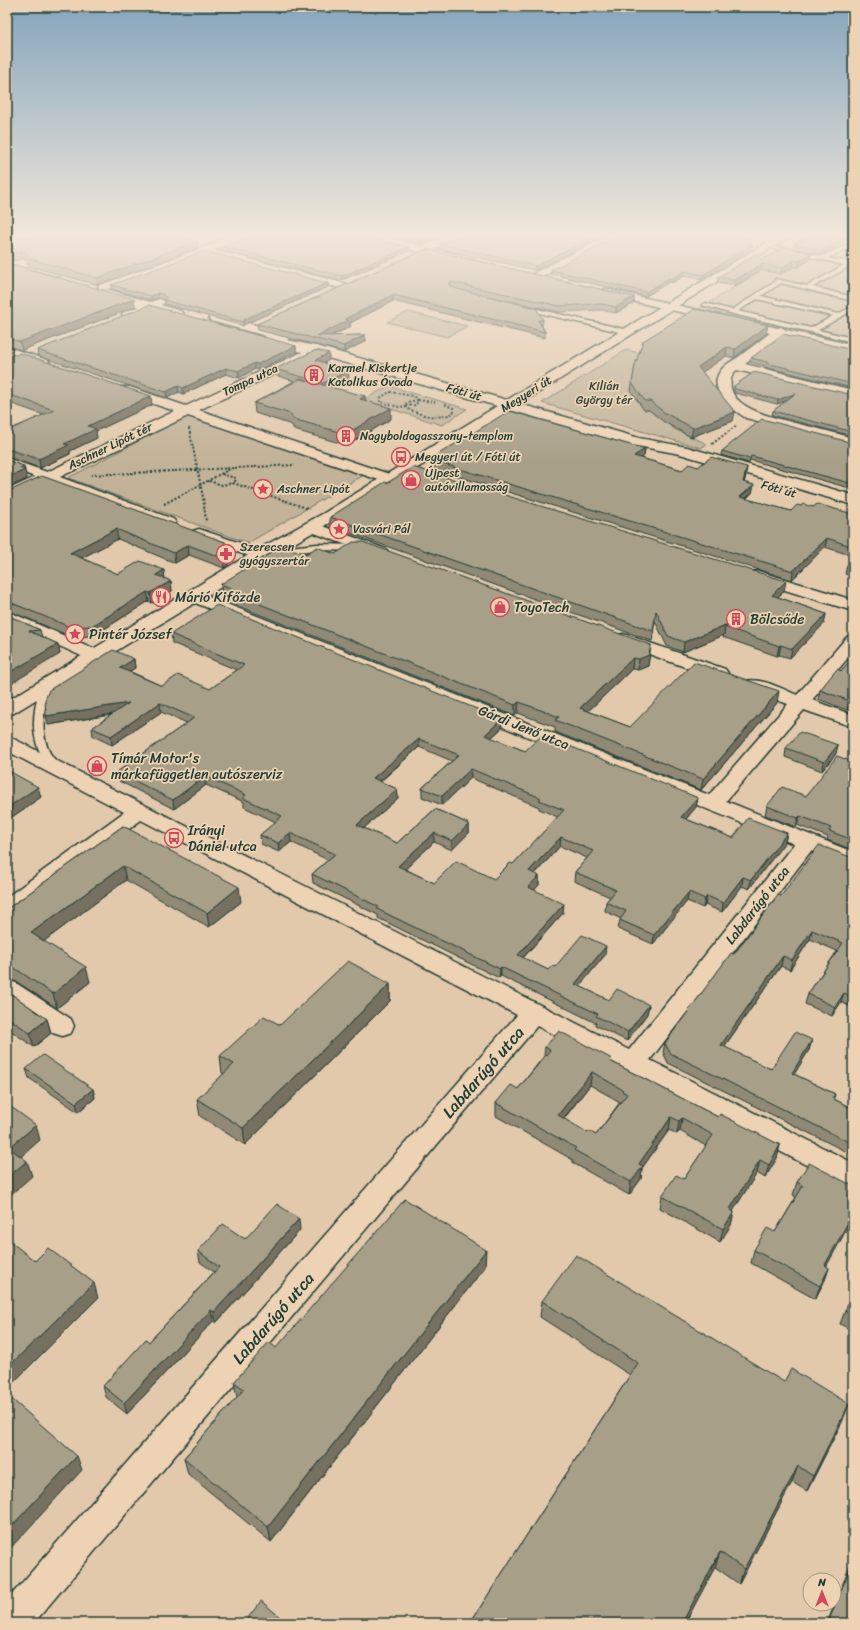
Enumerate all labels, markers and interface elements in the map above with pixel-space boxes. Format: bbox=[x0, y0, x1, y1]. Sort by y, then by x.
street label: Tompa utca bbox=[218, 357, 282, 403]
place label: Karmel Kiskertje Katolikus Óvoda bbox=[328, 357, 417, 393]
building icon: Karmel Kiskertje Katolikus Óvoda bbox=[303, 364, 325, 386]
street label: Megyeri út bbox=[496, 369, 556, 419]
park label: Kilián György tér bbox=[576, 375, 633, 411]
street label: Fóti út bbox=[444, 376, 484, 408]
street label: Aschner Lipót tér bbox=[63, 415, 157, 477]
building icon: Nagyboldogasszony-templom bbox=[335, 425, 357, 447]
place label: Nagyboldogasszony-templom bbox=[360, 425, 513, 447]
bus stop icon: Megyeri út / Fóti út bbox=[390, 446, 412, 468]
place label: Megyeri út / Fóti út bbox=[415, 446, 521, 468]
place label: Újpest autóvillamosság bbox=[425, 462, 508, 498]
shop icon: Újpest autóvillamosság bbox=[400, 469, 422, 491]
street label: Fóti út bbox=[759, 473, 799, 505]
place icon: Aschner Lipót bbox=[252, 478, 274, 500]
place label: Aschner Lipót bbox=[276, 478, 350, 500]
place icon: Vasvári Pál bbox=[328, 518, 350, 540]
place label: Vasvári Pál bbox=[353, 518, 411, 540]
place label: Szerecsen gyógyszertár bbox=[239, 536, 310, 572]
pharmacy icon: Szerecsen gyógyszertár bbox=[215, 543, 237, 565]
place label: Márió Kifőzde bbox=[175, 585, 260, 610]
restaurant icon: Márió Kifőzde bbox=[150, 586, 172, 608]
place label: ToyoTech bbox=[514, 595, 569, 620]
shop icon: ToyoTech bbox=[489, 596, 511, 618]
place label: Bölcsőde bbox=[750, 607, 804, 632]
building icon: Bölcsőde bbox=[725, 608, 747, 630]
place label: Pintér József bbox=[89, 622, 174, 647]
place icon: Pintér József bbox=[64, 623, 86, 645]
street label: Gárdi Jenő utca bbox=[475, 698, 573, 757]
place label: Tímár Motor's márkafüggetlen autószerviz bbox=[111, 746, 283, 787]
shop icon: Tímár Motor's márkafüggetlen autószerviz bbox=[86, 755, 108, 777]
place label: Irányi Dániel utca bbox=[187, 818, 257, 859]
bus stop icon: Irányi Dániel utca bbox=[163, 827, 185, 849]
street label: Labdarúgó utca bbox=[719, 860, 796, 950]
street label: Labdarúgó utca bbox=[434, 1019, 532, 1125]
street label: Labdarúgó utca bbox=[224, 1265, 322, 1371]
north arrow bbox=[802, 1572, 842, 1612]
text: N bbox=[817, 1573, 826, 1592]

